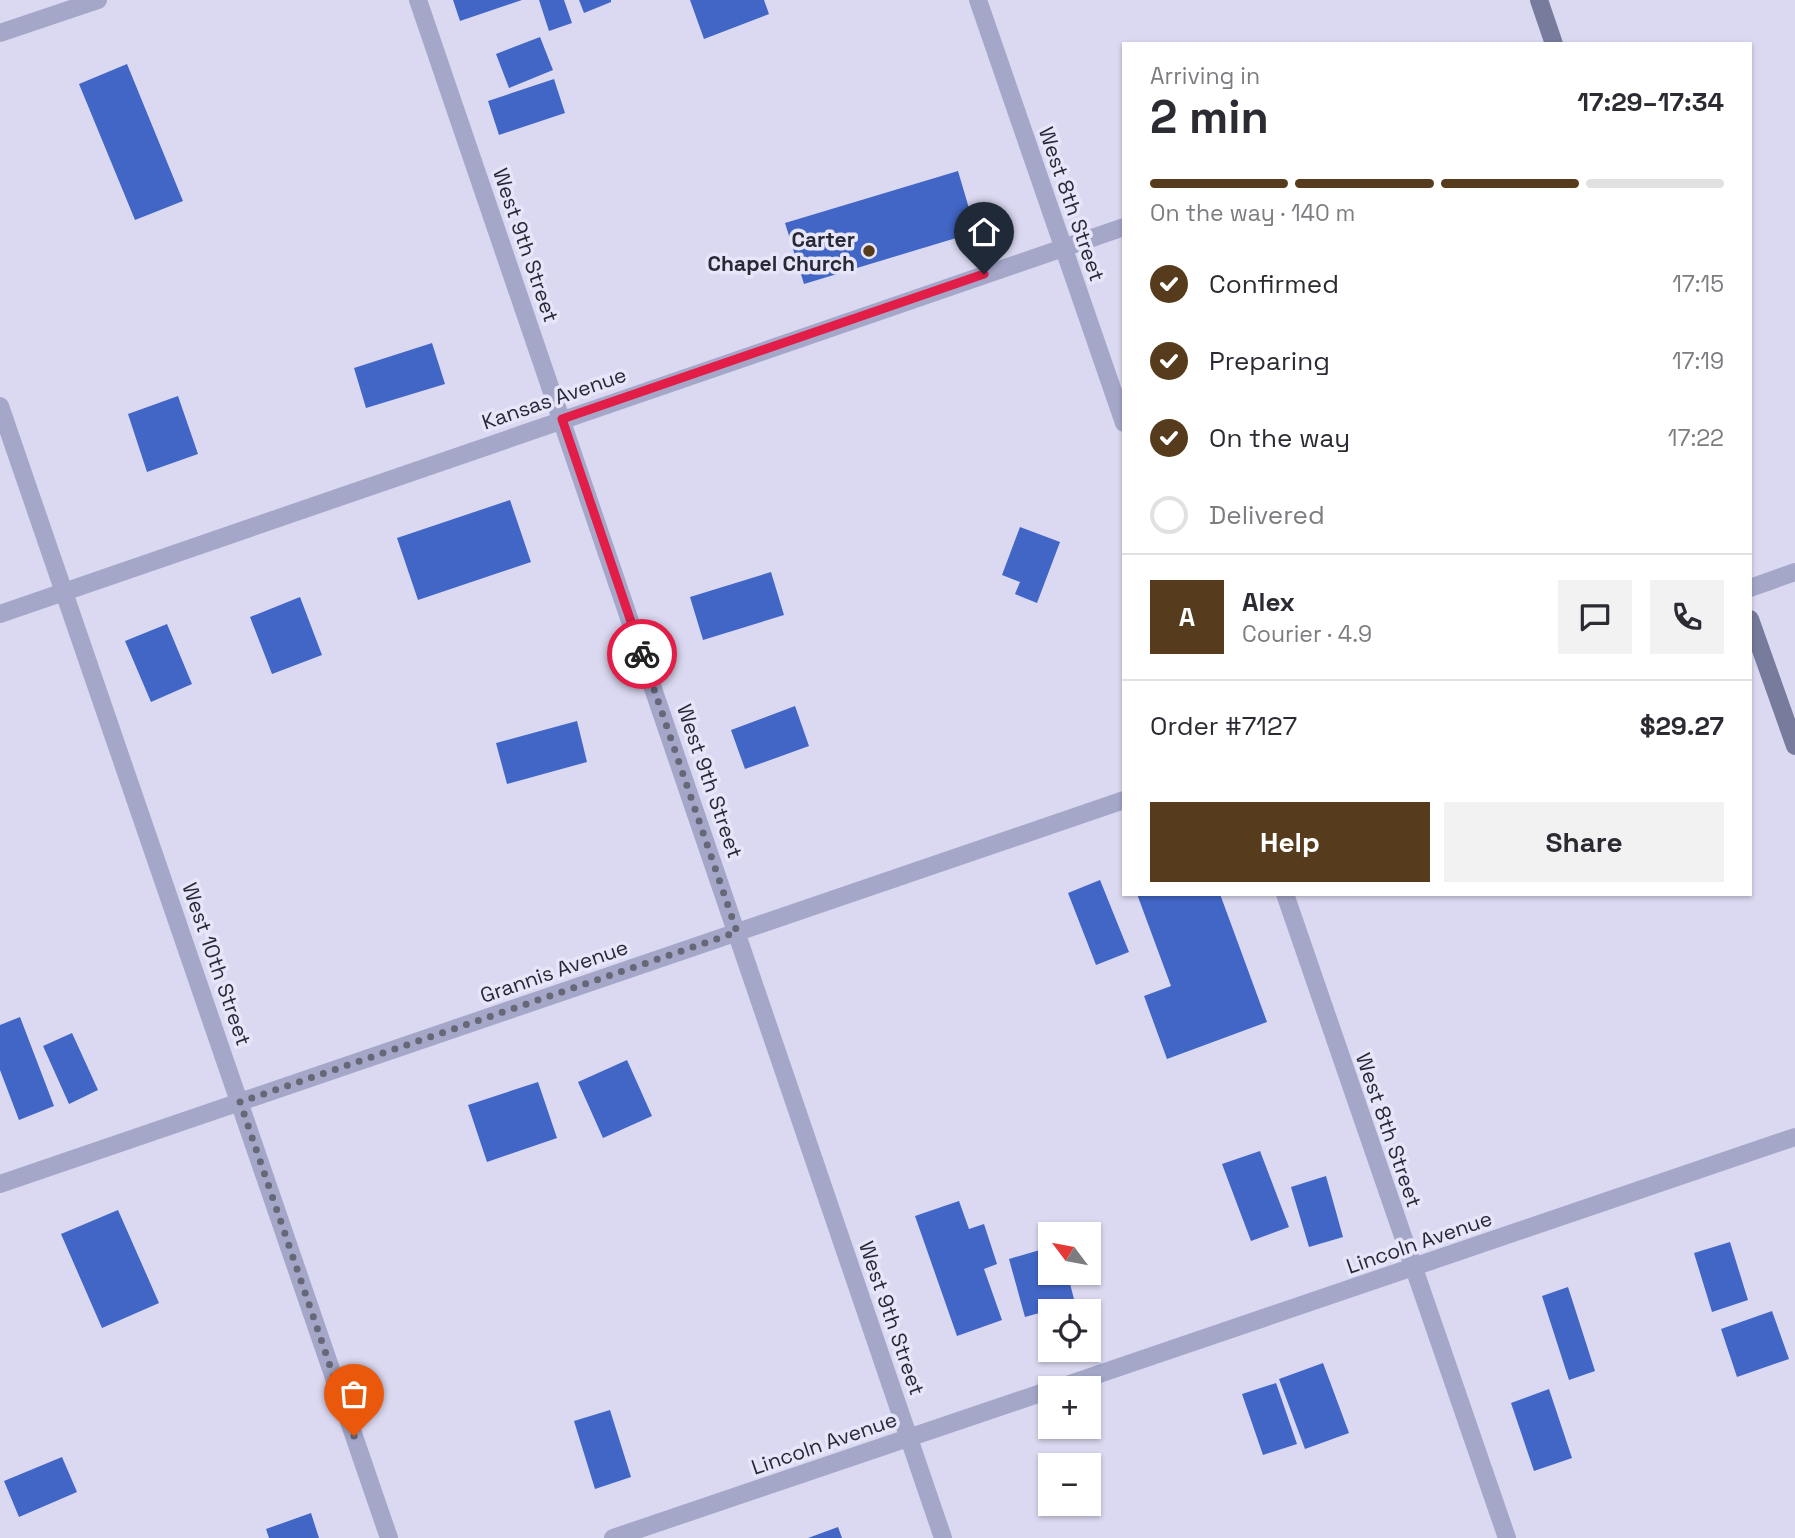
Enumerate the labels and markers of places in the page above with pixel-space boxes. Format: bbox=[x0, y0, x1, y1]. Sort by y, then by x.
pin bbox=[954, 202, 1014, 274]
place label: Carter Chapel Church bbox=[708, 226, 855, 277]
marker: Carter Chapel Church bbox=[861, 243, 877, 259]
pin bbox=[324, 1364, 384, 1436]

